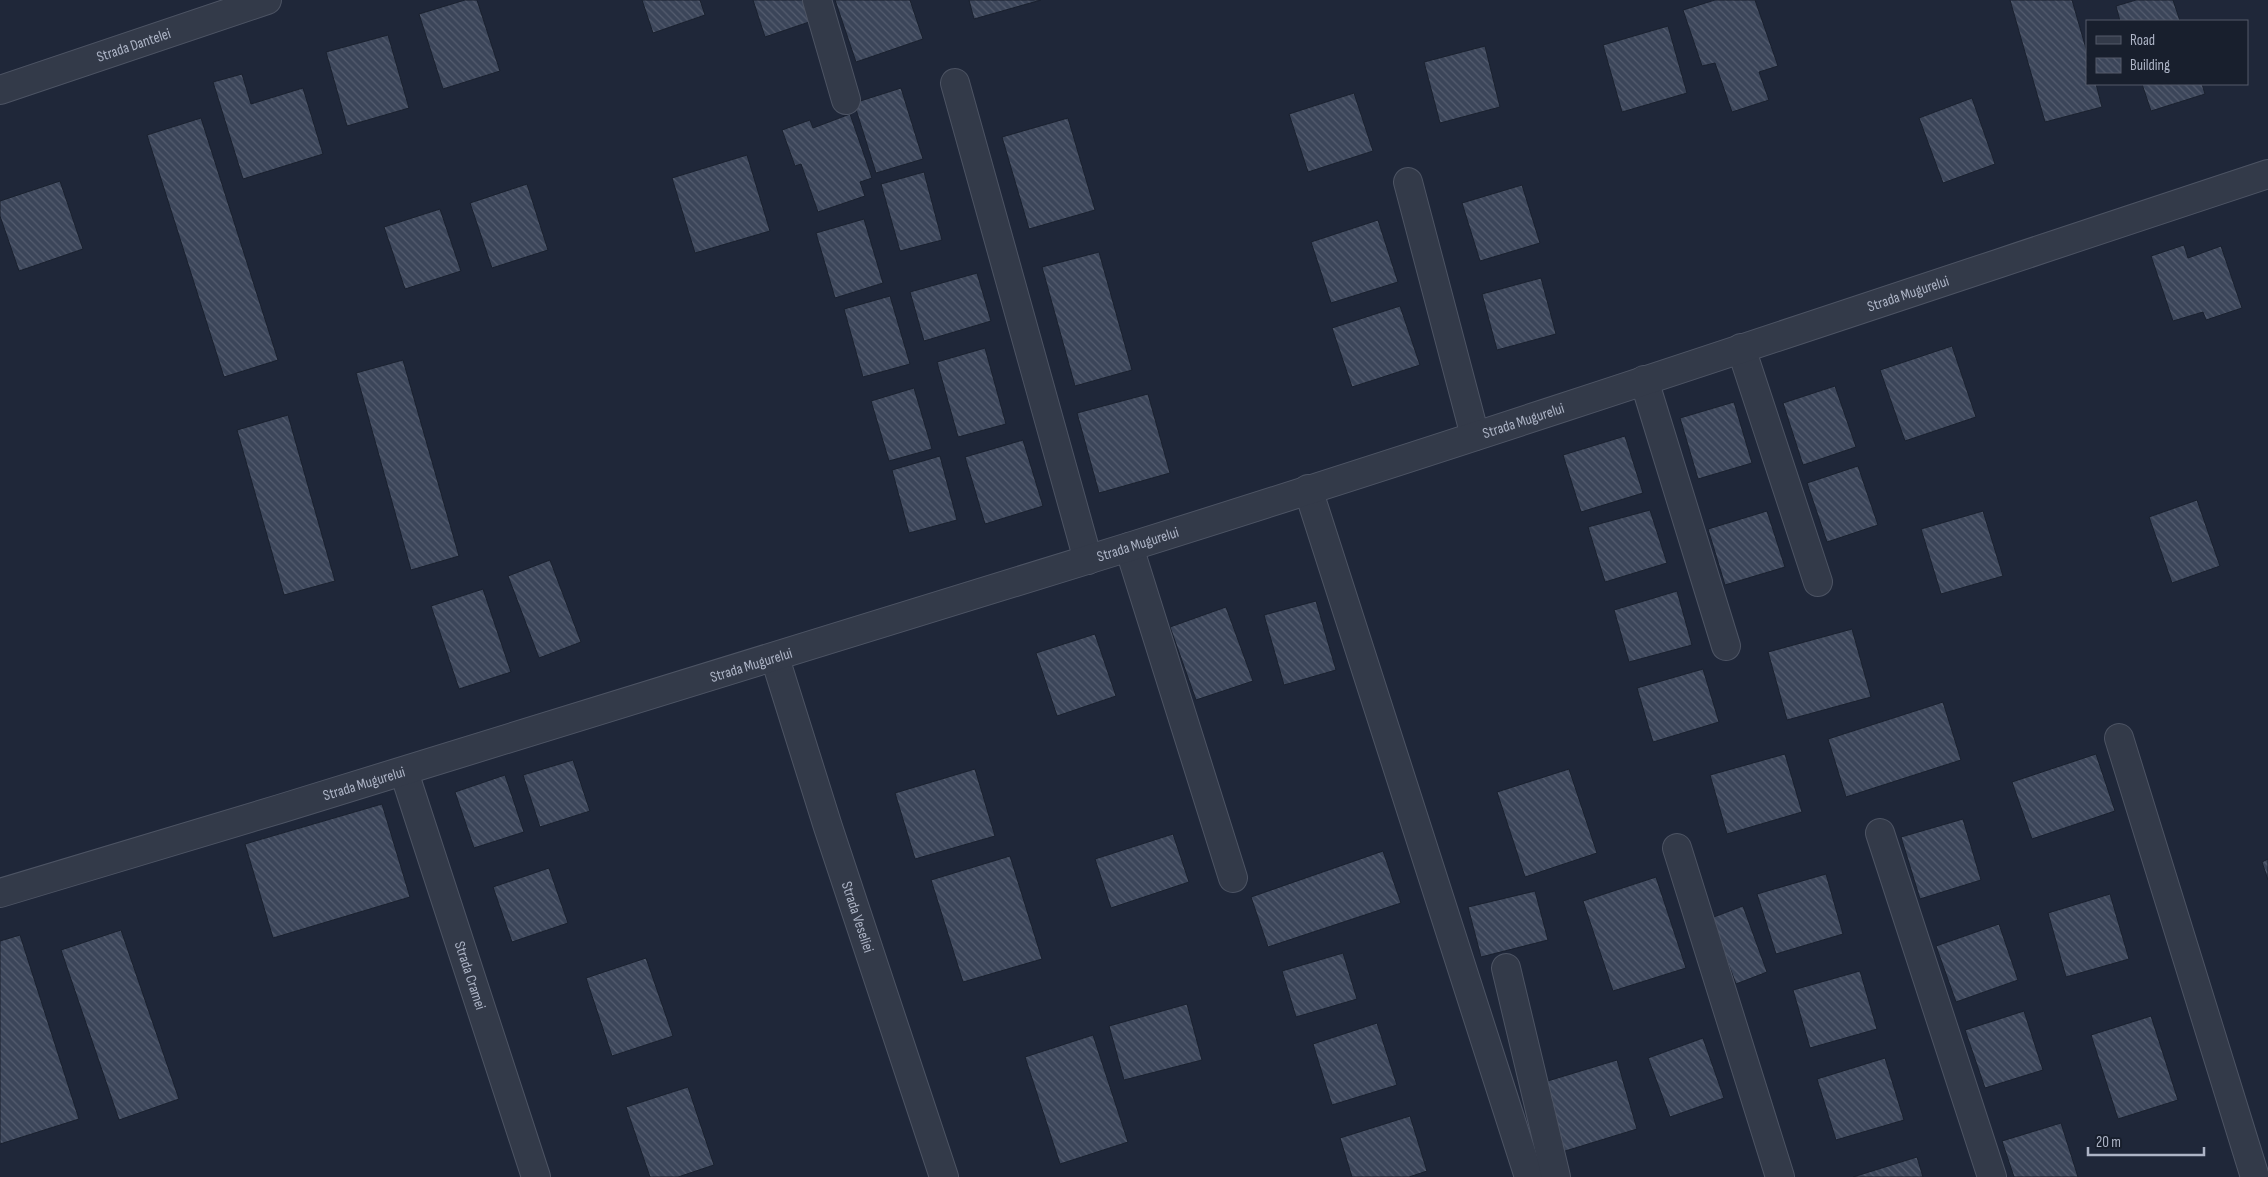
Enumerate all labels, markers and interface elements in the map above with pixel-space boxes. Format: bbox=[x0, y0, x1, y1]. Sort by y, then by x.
legend bbox=[2086, 20, 2248, 85]
street label: Strada Dantelei bbox=[94, 24, 173, 66]
text: Road bbox=[2130, 31, 2155, 50]
text: Building bbox=[2130, 56, 2170, 75]
street label: Strada Mugurelui bbox=[1865, 271, 1951, 316]
street label: Strada Mugurelui bbox=[1480, 398, 1567, 443]
street label: Strada Mugurelui bbox=[1094, 522, 1181, 566]
street label: Strada Mugurelui bbox=[708, 643, 795, 687]
street label: Strada Mugurelui bbox=[321, 762, 407, 805]
street label: Strada Veseliei bbox=[837, 879, 879, 955]
street label: Strada Cramei bbox=[450, 939, 490, 1012]
scale bar bbox=[2088, 1124, 2204, 1156]
text: 20 m bbox=[2096, 1133, 2121, 1152]

